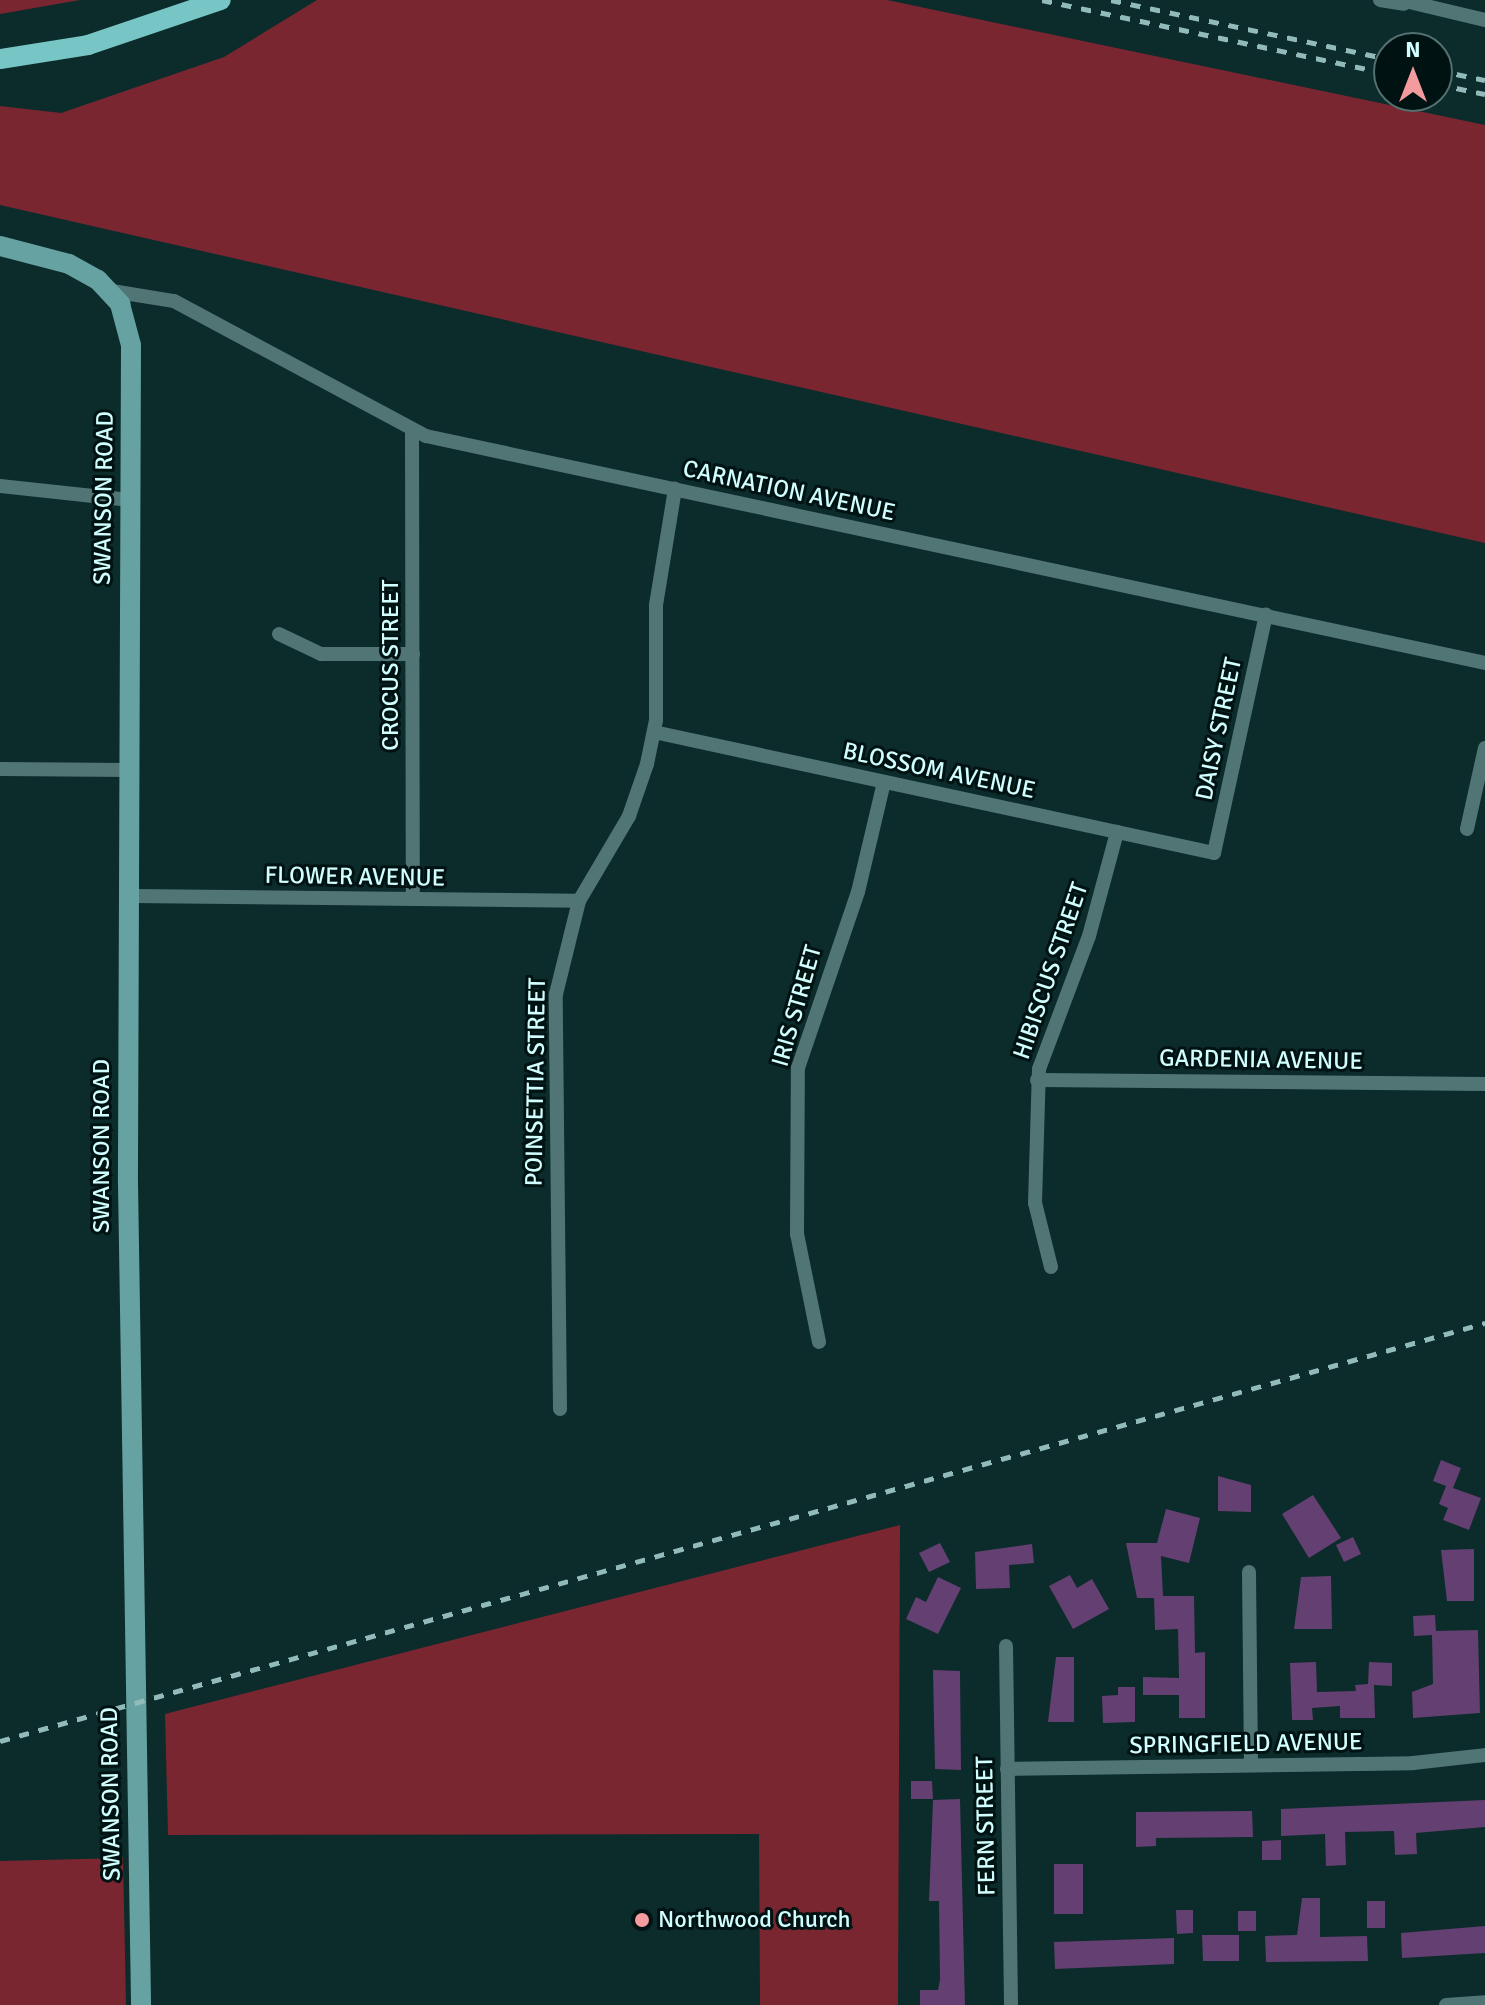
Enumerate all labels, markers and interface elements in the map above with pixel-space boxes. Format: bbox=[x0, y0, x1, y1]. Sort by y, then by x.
north arrow bbox=[1373, 32, 1453, 112]
text: N bbox=[1405, 36, 1421, 63]
street label: SWANSON ROAD bbox=[88, 411, 120, 585]
street label: CARNATION AVENUE bbox=[680, 454, 898, 528]
street label: CROCUS STREET bbox=[377, 579, 405, 751]
street label: DAISY STREET bbox=[1190, 655, 1248, 803]
street label: BLOSSOM AVENUE bbox=[840, 737, 1038, 805]
street label: FLOWER AVENUE bbox=[264, 861, 446, 893]
street label: HIBISCUS STREET bbox=[1007, 879, 1095, 1063]
street label: IRIS STREET bbox=[766, 942, 828, 1070]
street label: POINSETTIA STREET bbox=[520, 977, 552, 1187]
street label: GARDENIA AVENUE bbox=[1159, 1044, 1363, 1076]
street label: SWANSON ROAD bbox=[88, 1059, 116, 1233]
street label: SWANSON ROAD bbox=[95, 1707, 127, 1881]
street label: SPRINGFIELD AVENUE bbox=[1129, 1728, 1363, 1760]
street label: FERN STREET bbox=[970, 1756, 1002, 1896]
place label: Northwood Church bbox=[658, 1906, 851, 1934]
marker: Northwood Church bbox=[633, 1911, 651, 1929]

